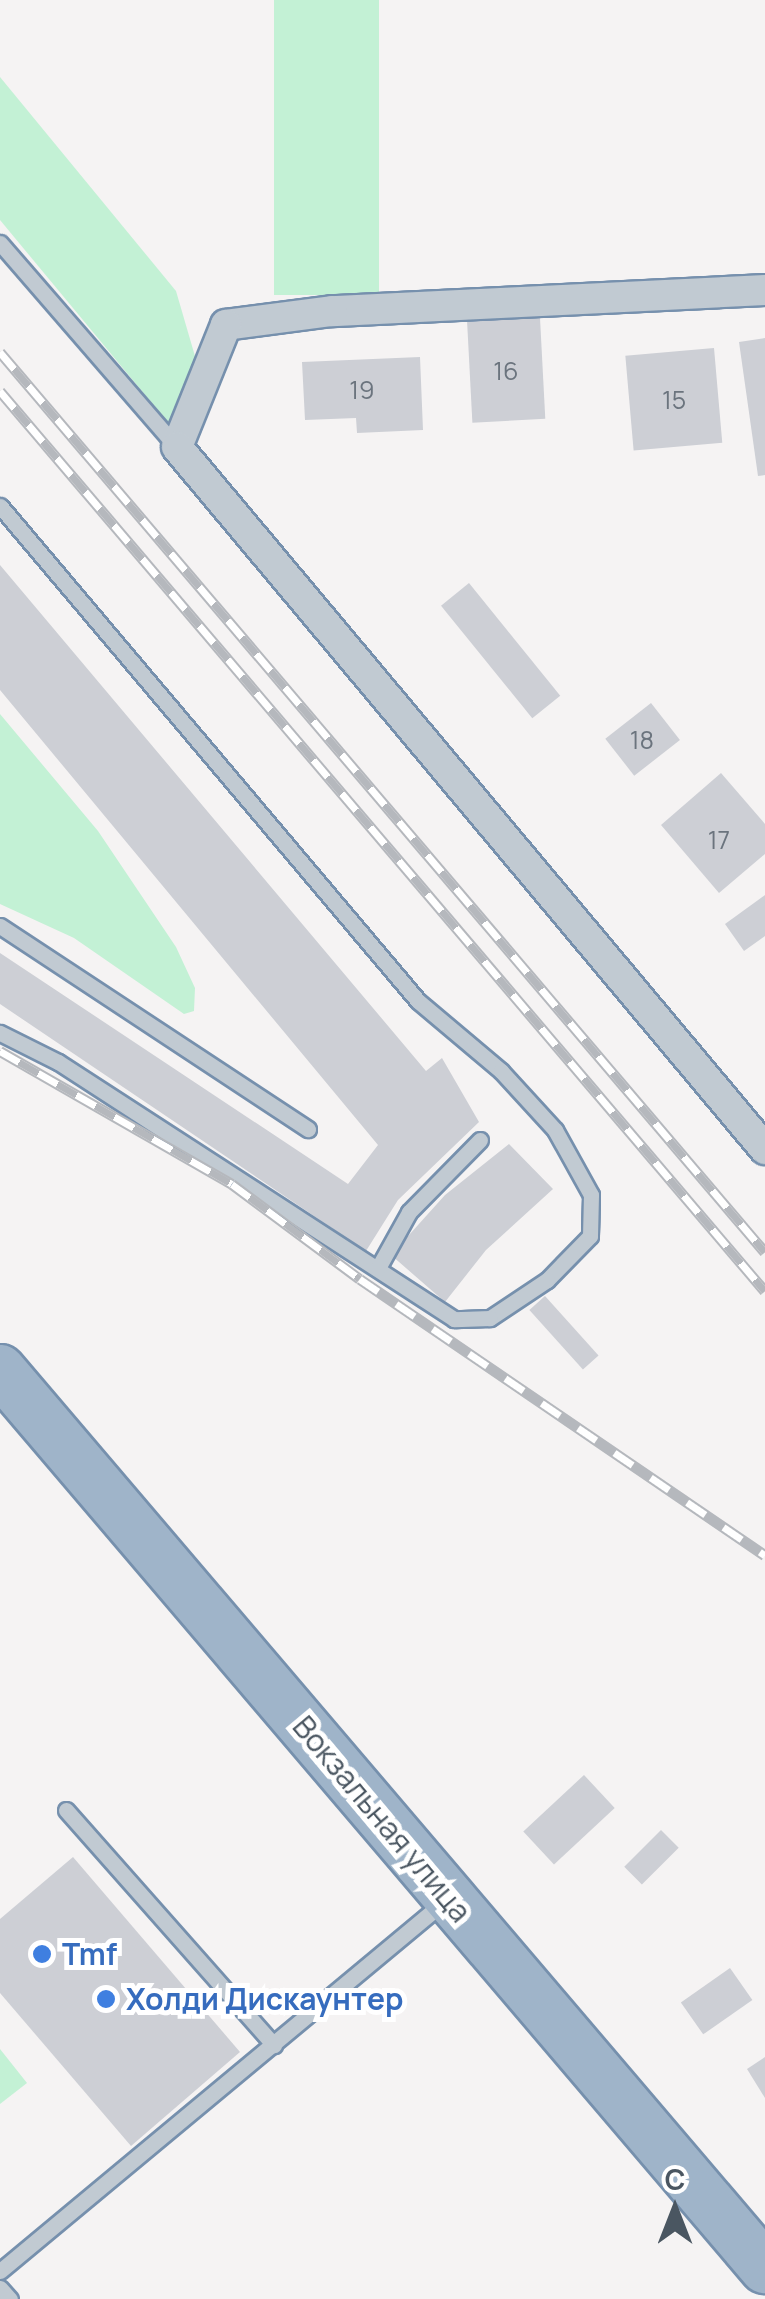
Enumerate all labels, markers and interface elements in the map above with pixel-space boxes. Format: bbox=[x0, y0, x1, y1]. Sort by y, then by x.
house number: 16 bbox=[493, 356, 519, 386]
house number: 19 bbox=[349, 375, 375, 405]
house number: 15 bbox=[662, 385, 686, 415]
house number: 18 bbox=[630, 725, 654, 755]
house number: 17 bbox=[708, 825, 730, 855]
street label: Вокзальная улица bbox=[285, 1709, 479, 1929]
place label: Tmf bbox=[62, 1936, 117, 1972]
marker: Tmf bbox=[31, 1943, 53, 1965]
place label: Холди Дискаунтер bbox=[126, 1981, 404, 2017]
marker: Холди Дискаунтер bbox=[95, 1988, 117, 2010]
north arrow bbox=[625, 2159, 725, 2259]
text: С bbox=[665, 2160, 685, 2198]

